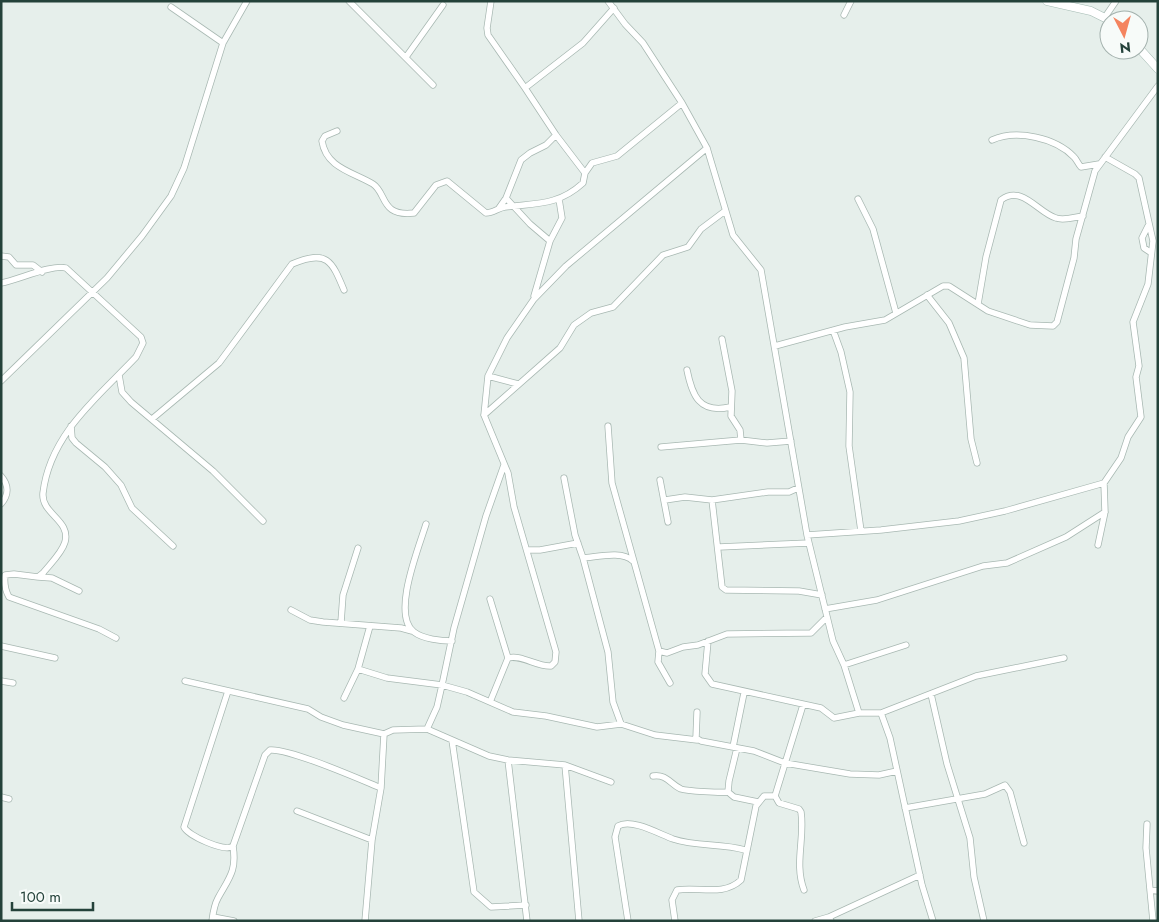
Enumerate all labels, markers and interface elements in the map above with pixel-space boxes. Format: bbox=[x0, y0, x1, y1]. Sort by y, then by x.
north arrow bbox=[1099, 10, 1149, 60]
text: N bbox=[1119, 37, 1132, 58]
scale bar bbox=[12, 880, 94, 912]
text: 100 m bbox=[20, 886, 61, 908]

